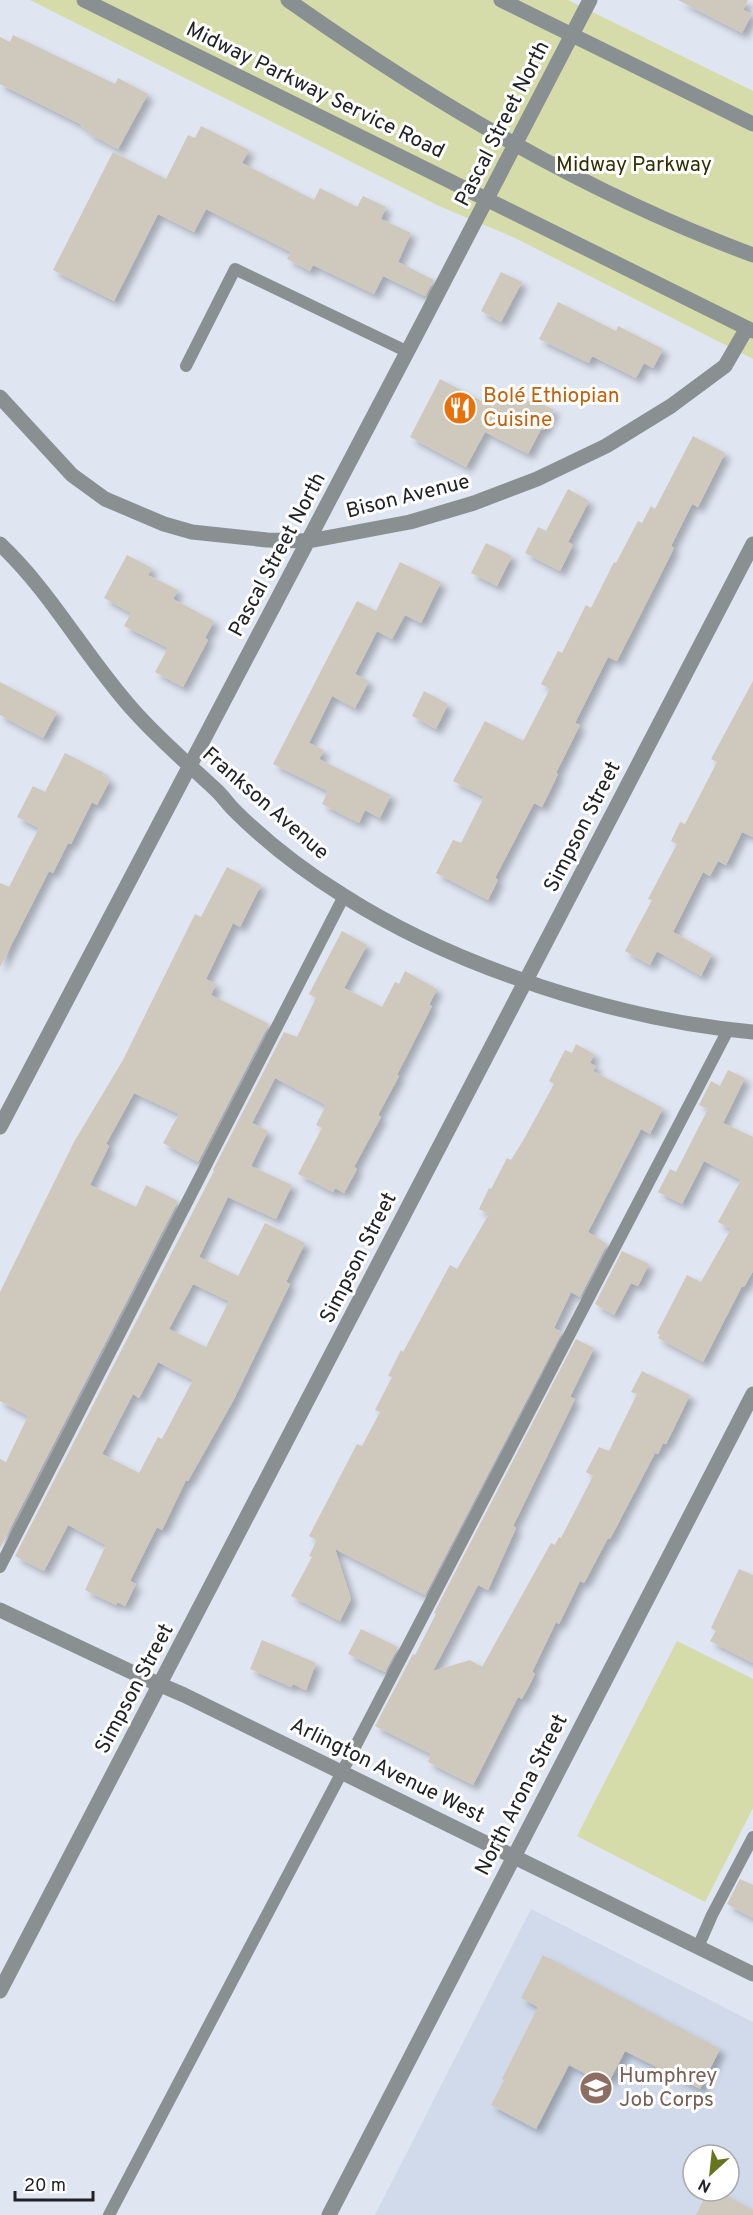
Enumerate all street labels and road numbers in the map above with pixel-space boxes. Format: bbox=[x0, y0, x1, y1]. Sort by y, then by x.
street label: Midway Parkway Service Road bbox=[181, 17, 449, 165]
street label: Pascal Street North bbox=[450, 37, 556, 211]
street label: Pascal Street North bbox=[223, 468, 333, 642]
street label: Bison Avenue bbox=[343, 469, 473, 525]
street label: Frankson Avenue bbox=[196, 742, 334, 866]
street label: Simpson Street bbox=[538, 757, 628, 897]
street label: Simpson Street bbox=[314, 1188, 404, 1328]
street label: Simpson Street bbox=[89, 1619, 181, 1759]
street label: North Arona Street bbox=[470, 1710, 574, 1880]
street label: Arlington Avenue West bbox=[285, 1712, 489, 1830]

